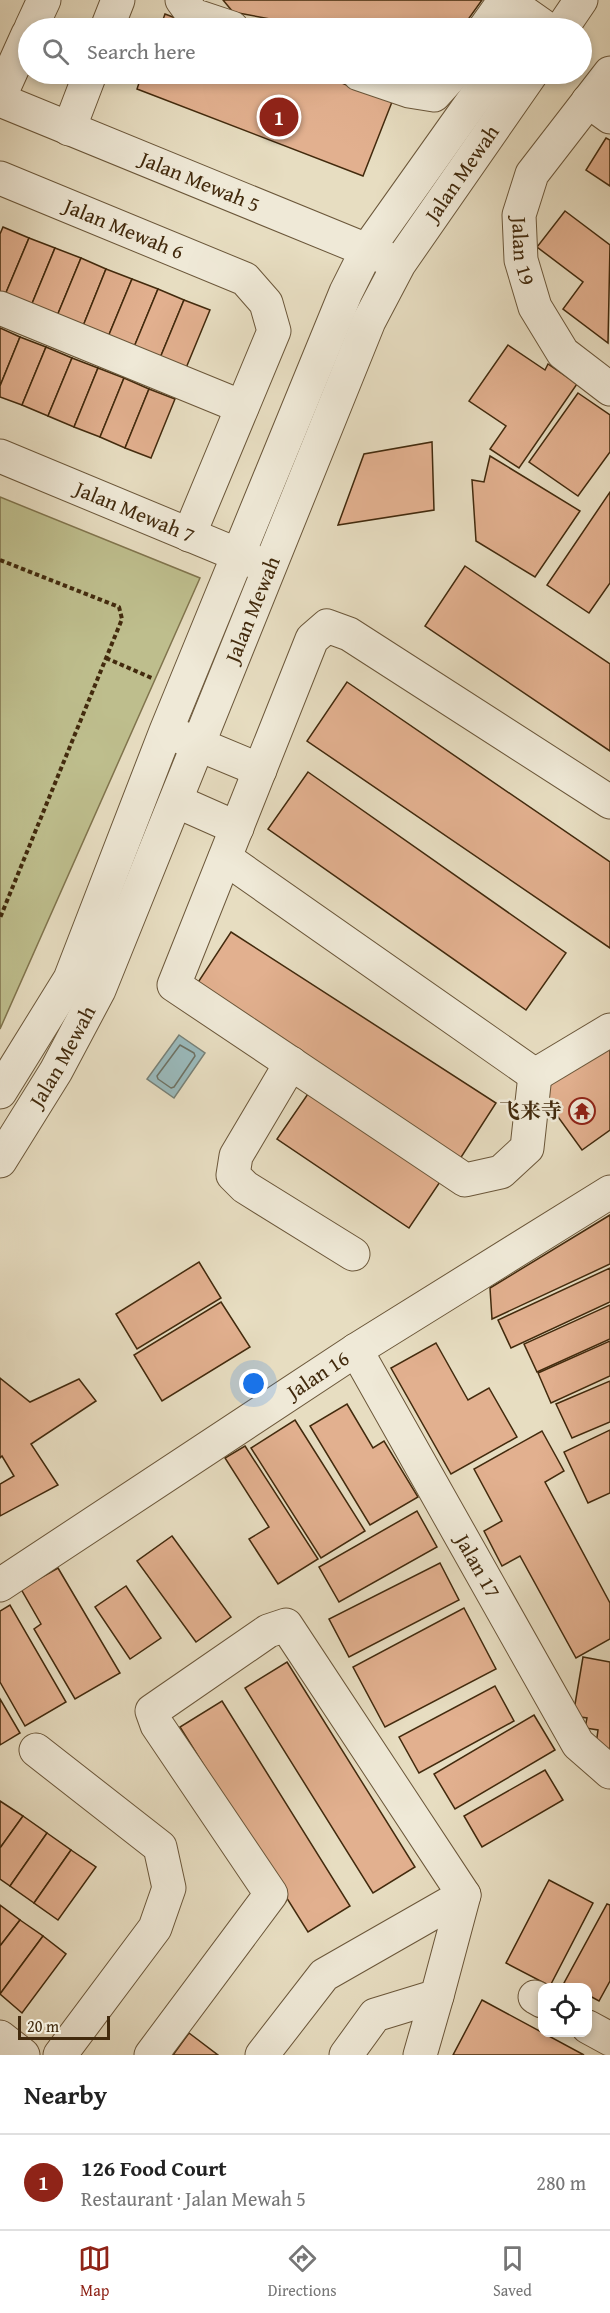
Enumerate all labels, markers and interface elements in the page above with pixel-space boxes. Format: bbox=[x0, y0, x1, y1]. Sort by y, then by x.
search box bbox=[18, 18, 592, 84]
icon: search bbox=[39, 35, 72, 68]
text: Search here bbox=[87, 35, 196, 67]
pin: 1 bbox=[260, 94, 298, 140]
street label: Jalan Mewah bbox=[415, 118, 506, 230]
street label: Jalan Mewah 5 bbox=[133, 142, 265, 220]
street label: Jalan Mewah 6 bbox=[57, 189, 189, 267]
street label: Jalan 19 bbox=[504, 213, 544, 289]
street label: Jalan Mewah 7 bbox=[68, 472, 200, 550]
street label: Jalan Mewah bbox=[216, 551, 288, 670]
street label: Jalan Mewah bbox=[20, 1000, 103, 1116]
place label: 飞来寺 bbox=[499, 1095, 562, 1126]
temple icon: 飞来寺 bbox=[567, 1096, 597, 1126]
street label: Jalan 16 bbox=[278, 1343, 355, 1408]
your location bbox=[239, 1369, 268, 1398]
street label: Jalan 17 bbox=[446, 1526, 509, 1604]
map controls bbox=[538, 1983, 592, 2037]
button: locate bbox=[538, 1983, 592, 2037]
scale bar bbox=[18, 2013, 110, 2040]
text: 20 m bbox=[27, 2014, 59, 2038]
text: Nearby bbox=[24, 2075, 107, 2114]
text: 126 Food Court bbox=[81, 2152, 227, 2184]
text: 1 bbox=[38, 2168, 49, 2197]
text: 280 m bbox=[536, 2168, 586, 2197]
text: Restaurant · Jalan Mewah 5 bbox=[81, 2184, 306, 2213]
tab: Map bbox=[78, 2242, 111, 2302]
tab: Directions bbox=[268, 2242, 337, 2302]
tab: Saved bbox=[493, 2242, 532, 2302]

